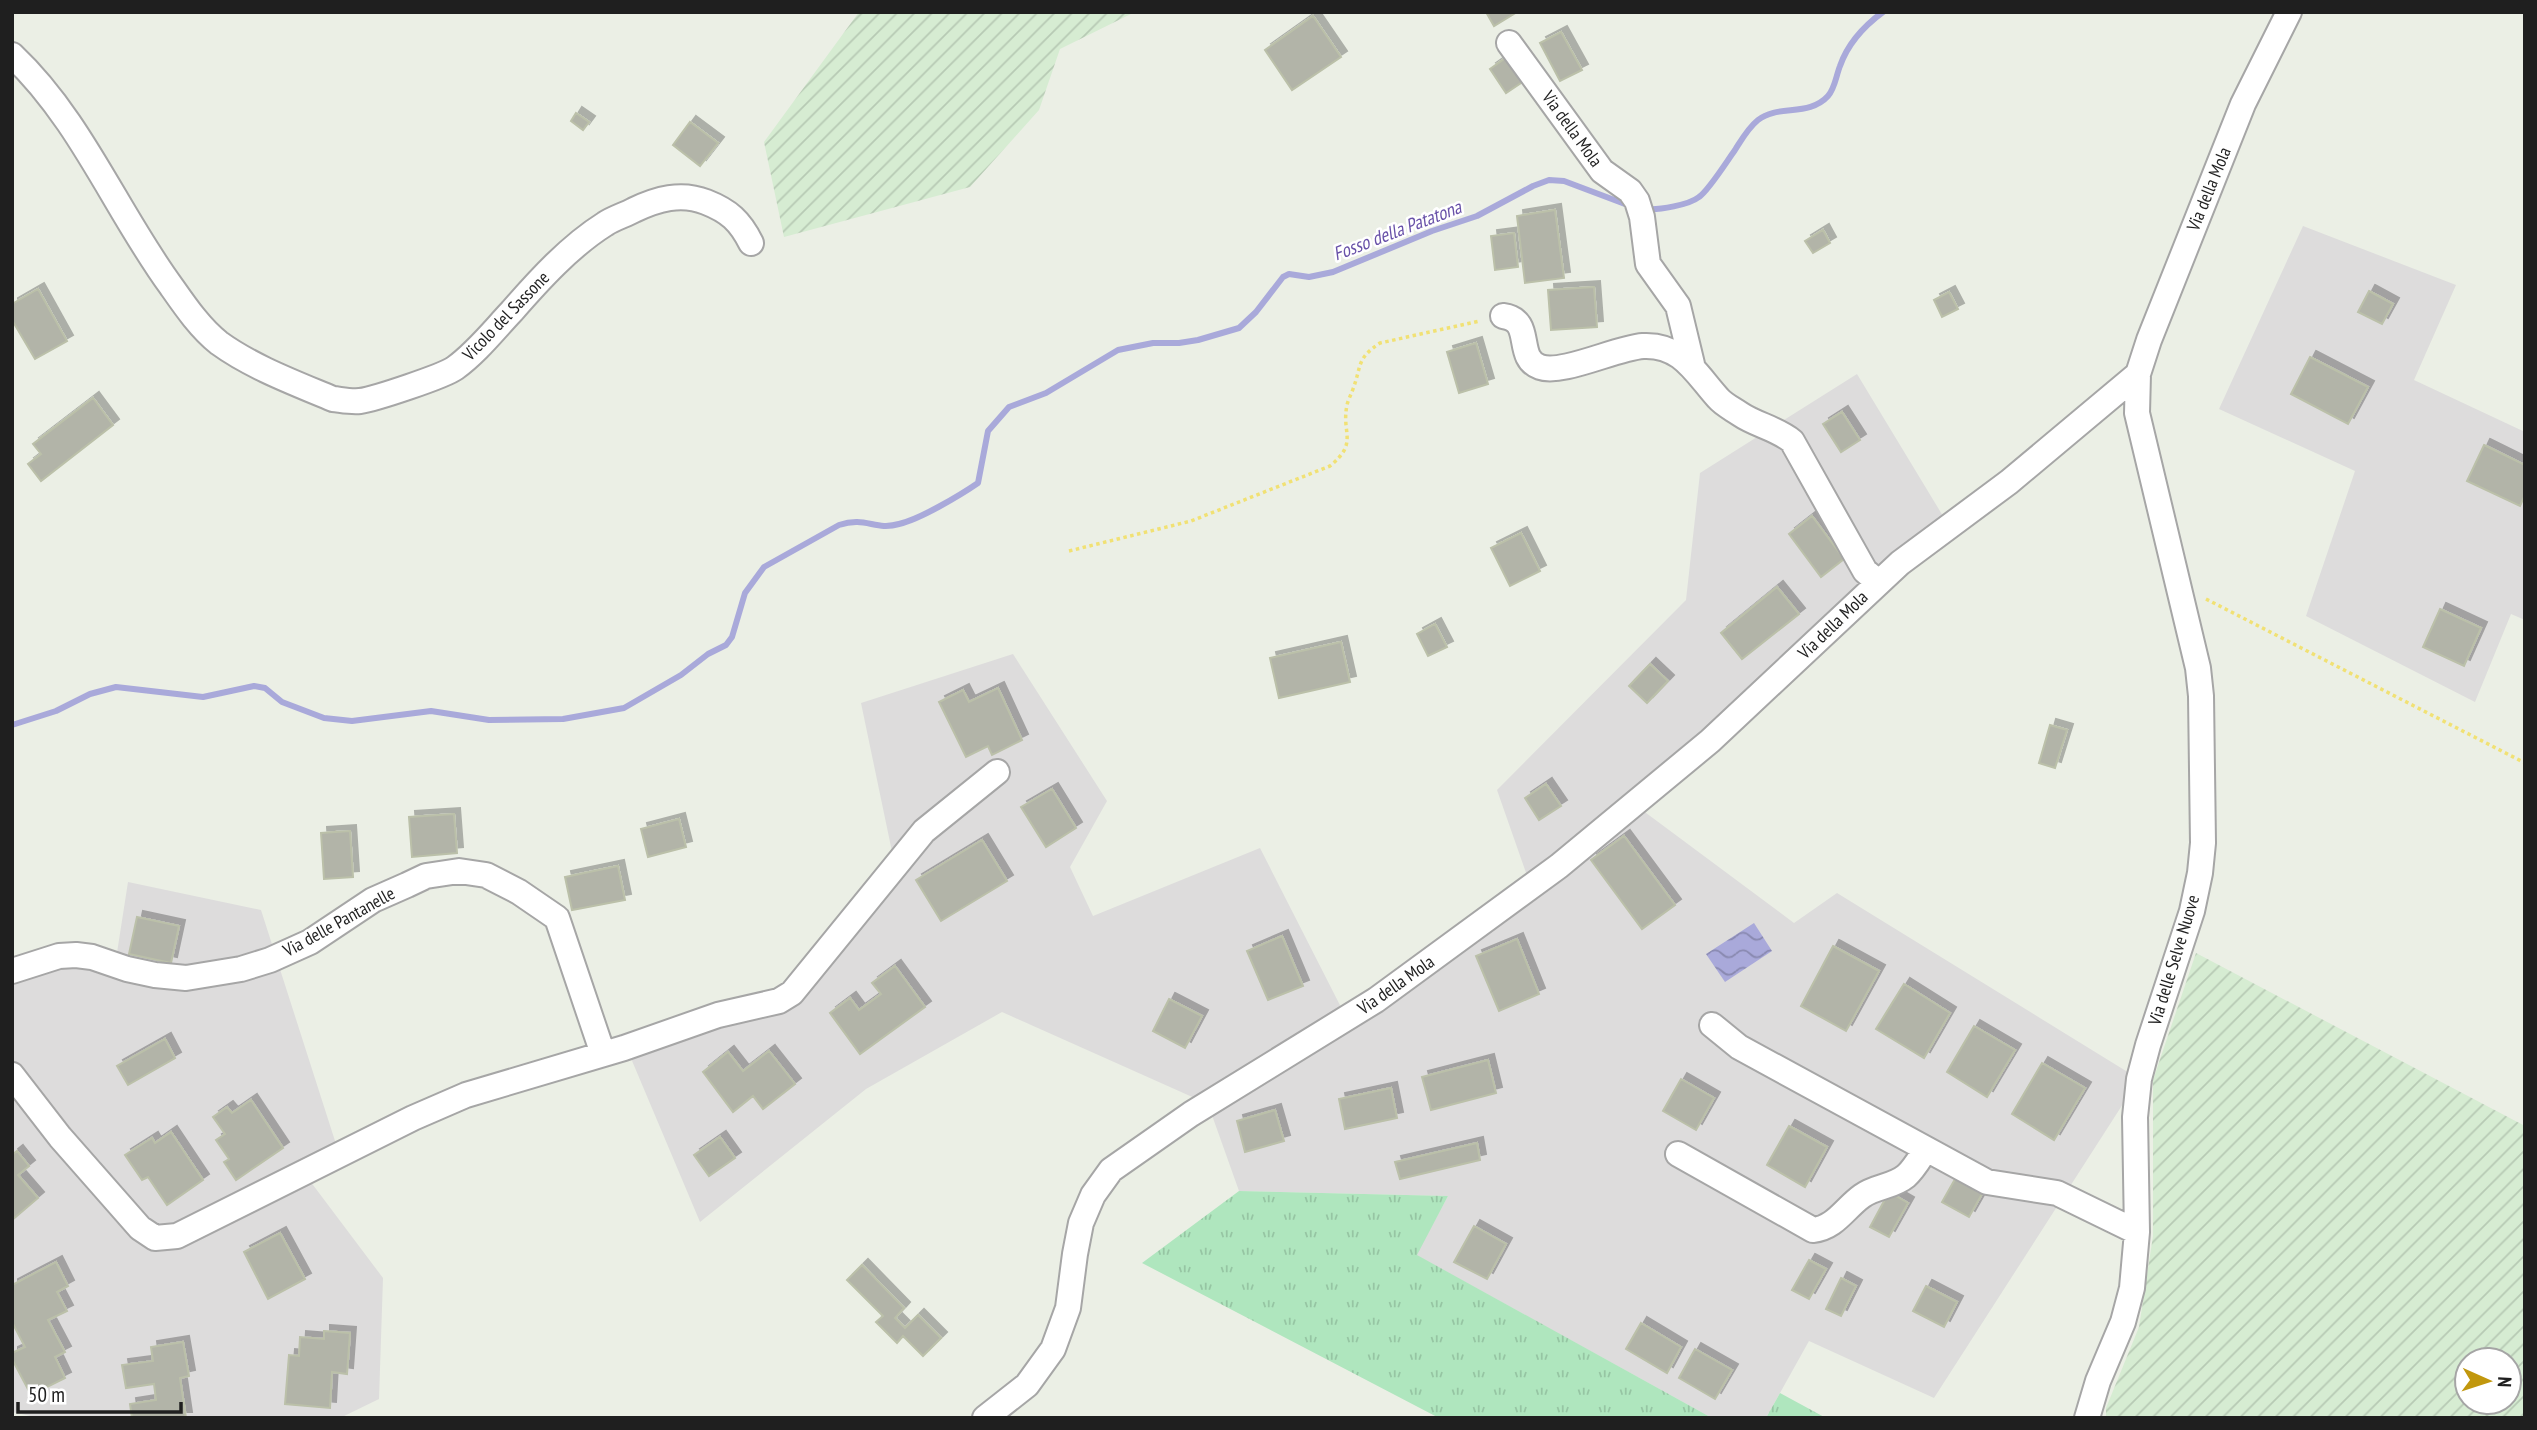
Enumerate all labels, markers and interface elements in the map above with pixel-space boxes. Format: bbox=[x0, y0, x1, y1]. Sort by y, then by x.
street label: Via della Mola bbox=[1536, 85, 1608, 171]
street label: Via della Mola bbox=[2181, 143, 2236, 235]
water label: Fosso della Patatona bbox=[1329, 194, 1466, 265]
street label: Vicolo del Sassone bbox=[457, 266, 554, 366]
street label: Via della Mola bbox=[1792, 586, 1872, 664]
street label: Via delle Pantanelle bbox=[278, 881, 399, 962]
street label: Via delle Selve Nuove bbox=[2142, 892, 2204, 1029]
street label: Via della Mola bbox=[1352, 950, 1439, 1020]
north arrow bbox=[2453, 1346, 2523, 1416]
scale bar bbox=[18, 1370, 180, 1414]
text: N bbox=[2493, 1376, 2517, 1388]
text: 50 m bbox=[28, 1381, 65, 1408]

